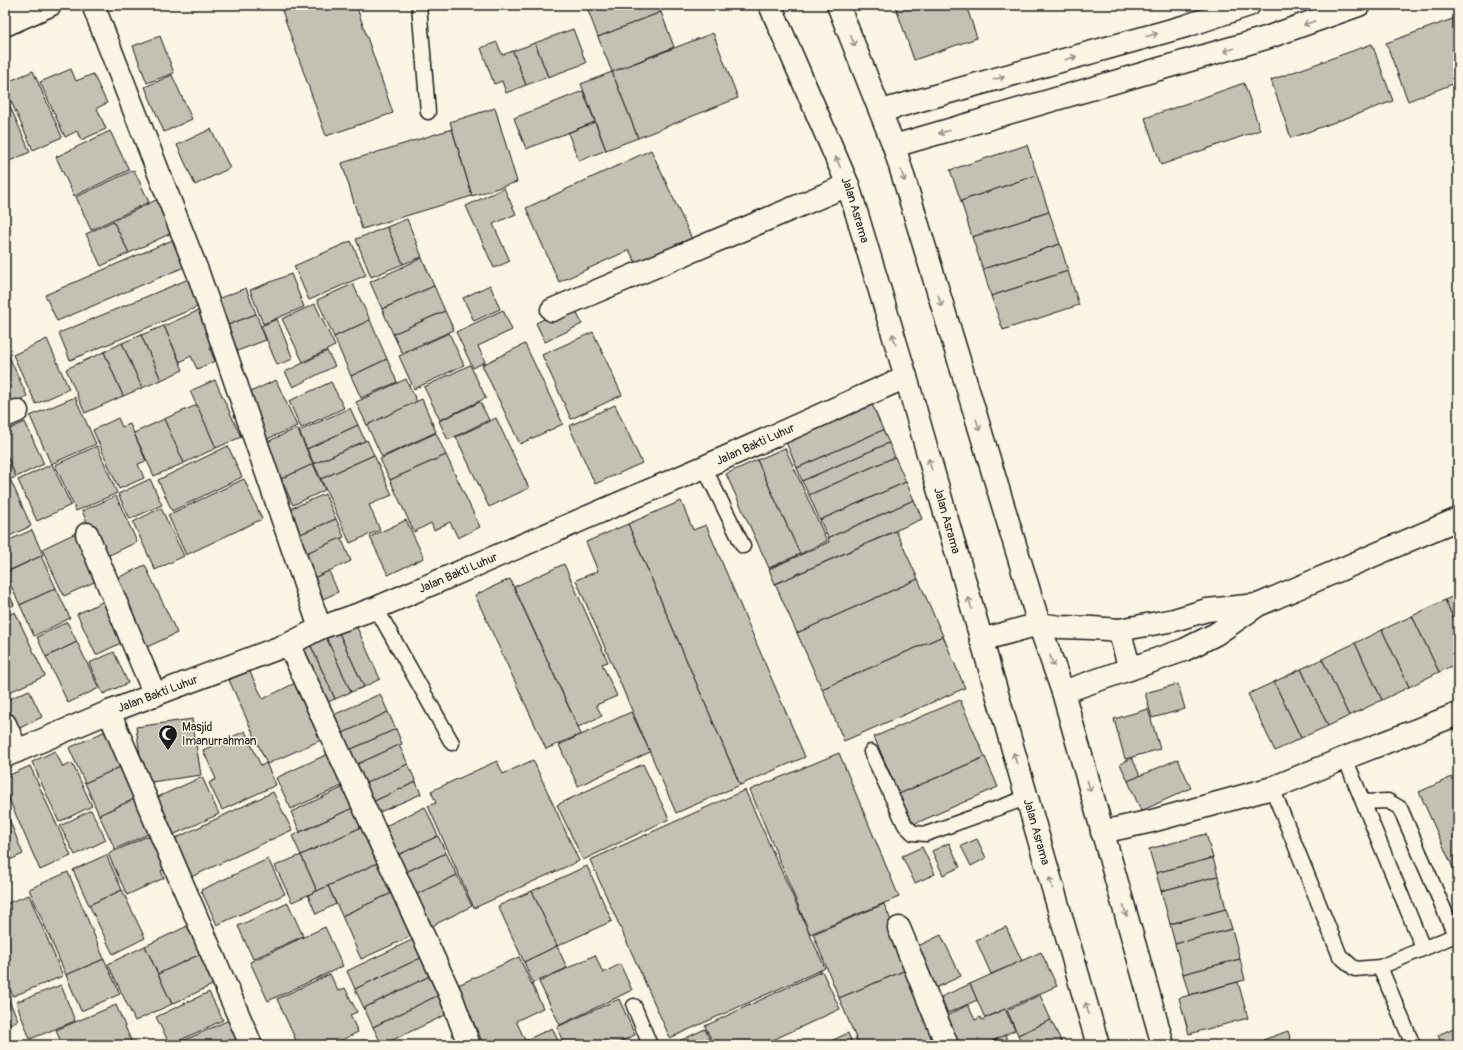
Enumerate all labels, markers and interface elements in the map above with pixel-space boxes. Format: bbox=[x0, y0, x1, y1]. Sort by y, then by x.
one-way arrow bbox=[1303, 20, 1316, 27]
one-way arrow bbox=[1145, 31, 1158, 39]
one-way arrow bbox=[849, 35, 857, 47]
one-way arrow bbox=[1223, 47, 1236, 54]
one-way arrow bbox=[1065, 54, 1078, 61]
one-way arrow bbox=[992, 74, 1005, 81]
one-way arrow bbox=[938, 129, 951, 136]
one-way arrow bbox=[833, 157, 841, 169]
one-way arrow bbox=[900, 169, 907, 182]
street label: Jalan Asrama bbox=[837, 175, 872, 245]
one-way arrow bbox=[937, 294, 944, 307]
one-way arrow bbox=[890, 333, 897, 346]
one-way arrow bbox=[975, 418, 982, 431]
street label: Jalan Bakti Luhur bbox=[714, 420, 798, 469]
one-way arrow bbox=[926, 458, 933, 471]
street label: Jalan Asrama bbox=[930, 486, 963, 556]
street label: Jalan Bakti Luhur bbox=[416, 549, 501, 597]
one-way arrow bbox=[966, 596, 973, 609]
one-way arrow bbox=[1049, 655, 1056, 668]
street label: Jalan Bakti Luhur bbox=[116, 672, 201, 716]
place label: Masjid Imanurrahman bbox=[182, 720, 257, 749]
mosque icon: Masjid Imanurrahman bbox=[157, 723, 179, 751]
one-way arrow bbox=[1011, 751, 1018, 764]
one-way arrow bbox=[1086, 779, 1093, 792]
street label: Jalan Asrama bbox=[1020, 797, 1053, 867]
one-way arrow bbox=[1047, 876, 1054, 889]
one-way arrow bbox=[1122, 904, 1129, 917]
one-way arrow bbox=[1083, 1001, 1090, 1014]

